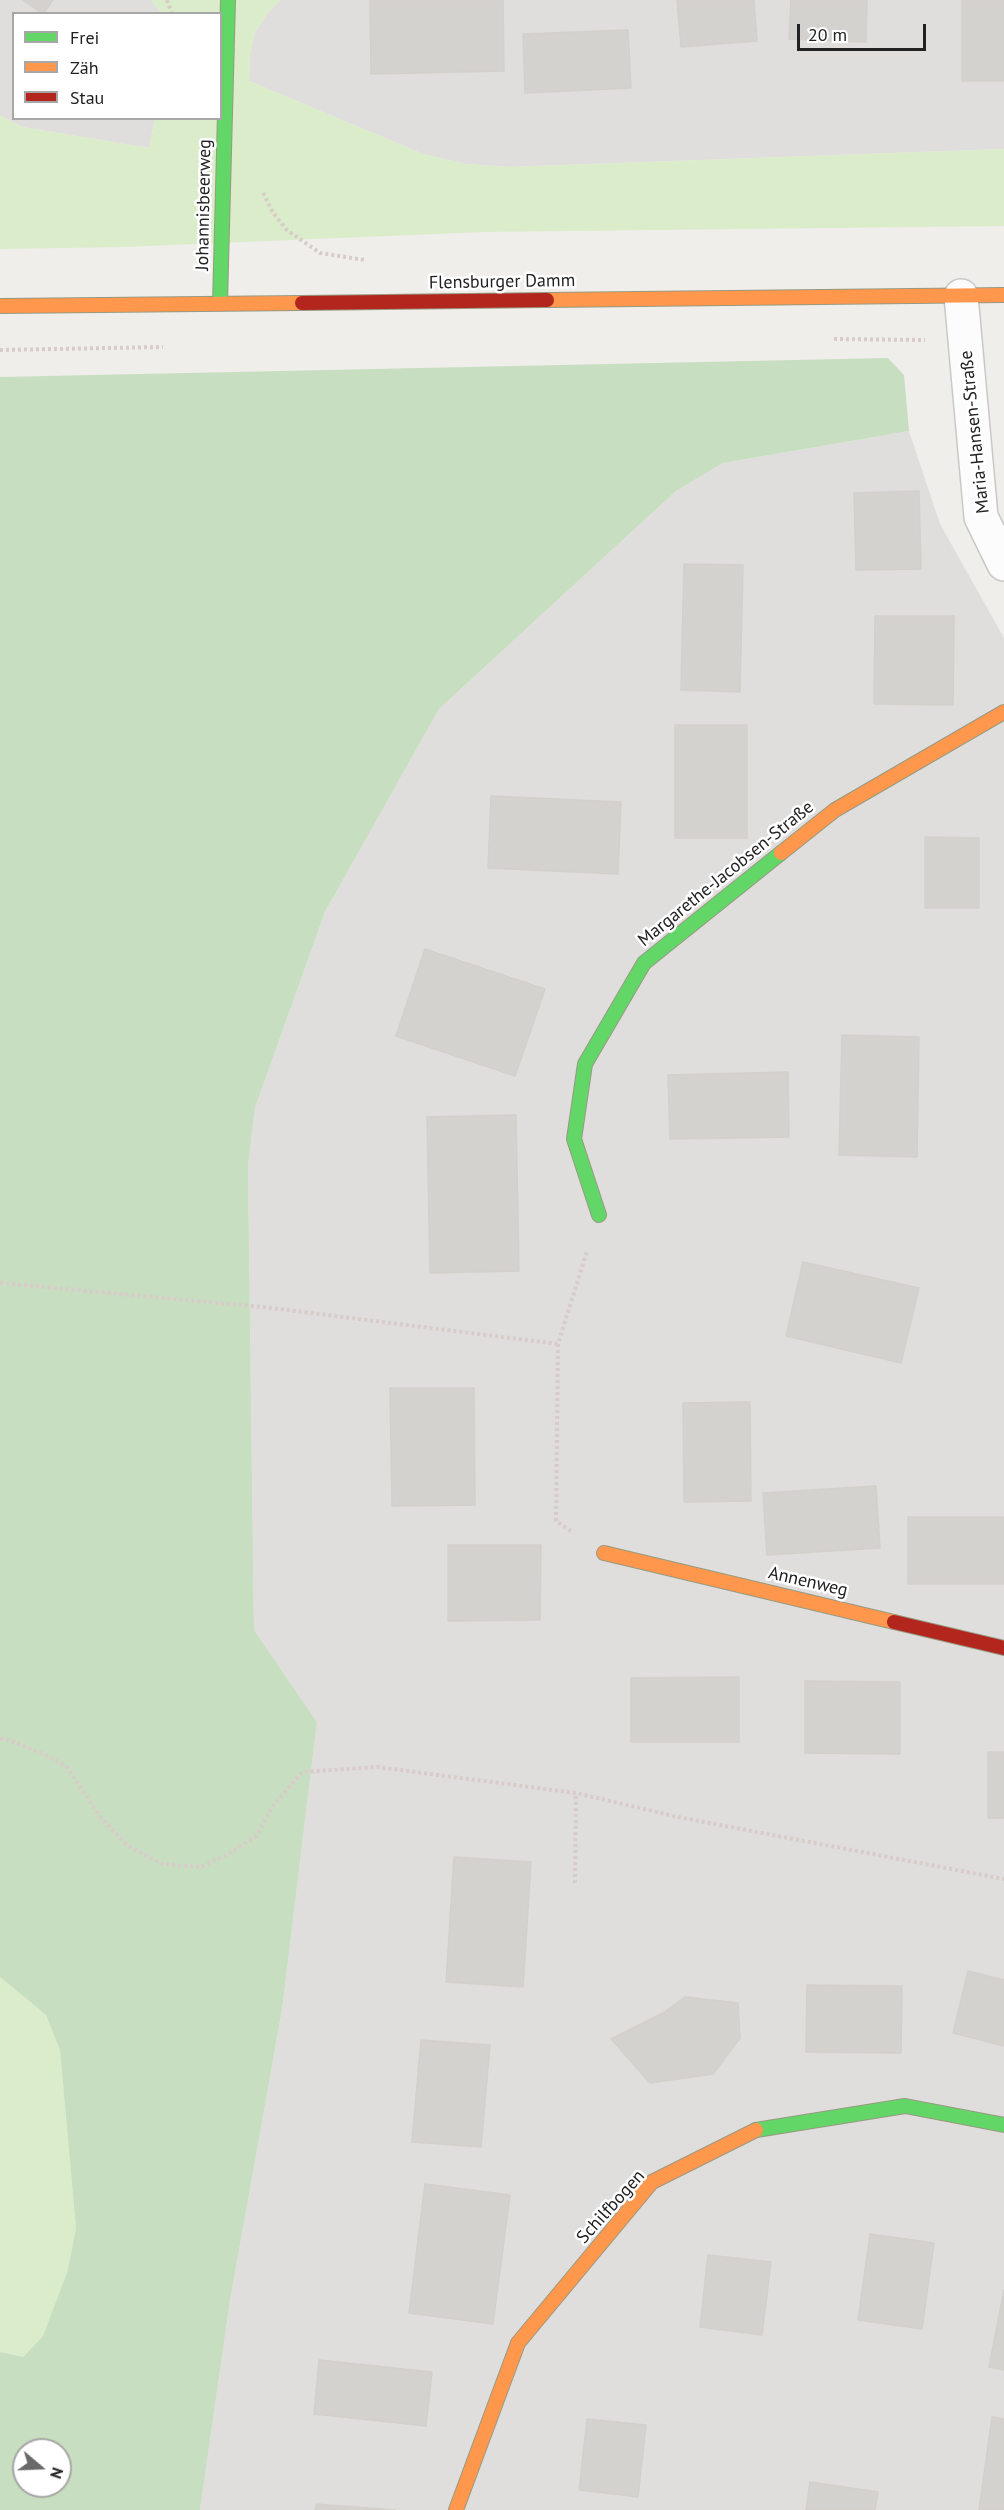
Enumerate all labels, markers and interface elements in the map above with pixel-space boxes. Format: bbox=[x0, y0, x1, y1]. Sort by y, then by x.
legend bbox=[12, 12, 222, 120]
scale bar bbox=[800, 12, 929, 50]
text: 20 m bbox=[808, 23, 847, 46]
text: Frei bbox=[70, 26, 99, 49]
text: Zäh bbox=[70, 56, 99, 79]
text: Stau bbox=[70, 86, 104, 109]
street label: Johannisbeerweg bbox=[192, 139, 216, 271]
street label: Flensburger Damm bbox=[429, 270, 575, 294]
street label: Maria-Hansen-Straße bbox=[956, 349, 994, 515]
street label: Margarethe-Jacobsen-Straße bbox=[634, 797, 818, 951]
street label: Annenweg bbox=[766, 1562, 850, 1602]
street label: Schilfbogen bbox=[572, 2166, 650, 2248]
north arrow bbox=[12, 2438, 72, 2498]
text: N bbox=[46, 2465, 68, 2481]

